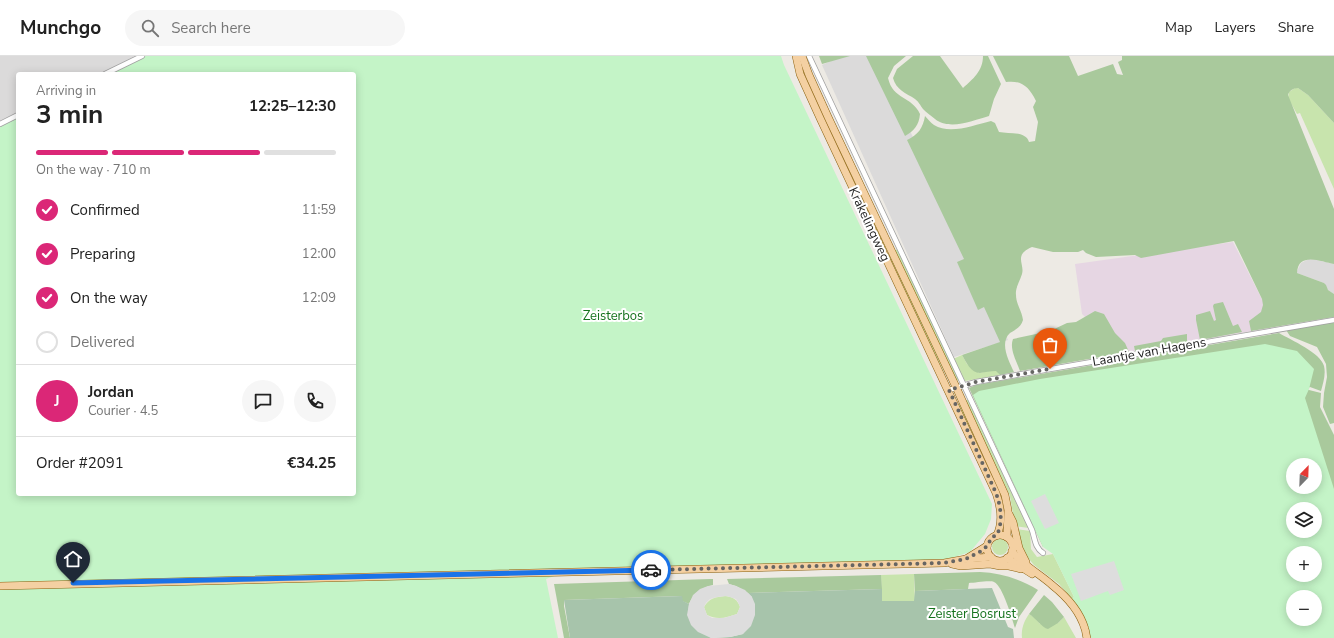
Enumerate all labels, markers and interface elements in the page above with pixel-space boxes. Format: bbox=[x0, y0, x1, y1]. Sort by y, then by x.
search box bbox=[125, 10, 405, 46]
text: Munchgo bbox=[20, 15, 101, 41]
icon: search bbox=[139, 17, 161, 39]
text: Search here bbox=[171, 18, 251, 38]
text: Map bbox=[1165, 18, 1192, 37]
text: Layers bbox=[1214, 18, 1256, 37]
text: Share bbox=[1278, 18, 1314, 37]
text: Arriving in bbox=[36, 82, 96, 100]
text: 12:25–12:30 bbox=[249, 96, 336, 116]
text: 3 min bbox=[36, 97, 103, 132]
text: On the way · 710 m bbox=[36, 161, 151, 179]
street label: Krakelingweg bbox=[844, 184, 894, 265]
icon: check bbox=[36, 199, 58, 221]
text: Confirmed bbox=[70, 200, 140, 220]
text: 11:59 bbox=[302, 201, 336, 219]
icon: check bbox=[36, 243, 58, 265]
text: Preparing bbox=[70, 244, 135, 264]
text: 12:00 bbox=[302, 245, 336, 263]
icon: check bbox=[36, 287, 58, 309]
text: On the way bbox=[70, 288, 148, 308]
text: 12:09 bbox=[302, 289, 336, 307]
park label: Zeisterbos bbox=[583, 307, 643, 325]
pin bbox=[1033, 328, 1067, 369]
text: Delivered bbox=[70, 332, 135, 352]
street label: Laantje van Hagens bbox=[1091, 333, 1207, 371]
icon: bag bbox=[1039, 334, 1061, 356]
button: chat bbox=[242, 380, 284, 422]
button: phone bbox=[294, 380, 336, 422]
text: Jordan bbox=[88, 382, 134, 402]
text: J bbox=[54, 391, 60, 411]
text: Courier · 4.5 bbox=[88, 402, 158, 420]
text: Order #2091 bbox=[36, 453, 124, 473]
text: €34.25 bbox=[287, 453, 336, 473]
north arrow bbox=[1286, 458, 1322, 494]
map controls bbox=[1286, 458, 1322, 626]
button: layers bbox=[1286, 502, 1322, 538]
pin bbox=[56, 542, 90, 583]
button: + bbox=[1286, 546, 1322, 582]
icon: home bbox=[62, 548, 84, 570]
courier bbox=[631, 550, 671, 590]
icon: car bbox=[640, 559, 662, 581]
button: − bbox=[1286, 590, 1322, 626]
park label: Zeister Bosrust bbox=[928, 605, 1016, 623]

